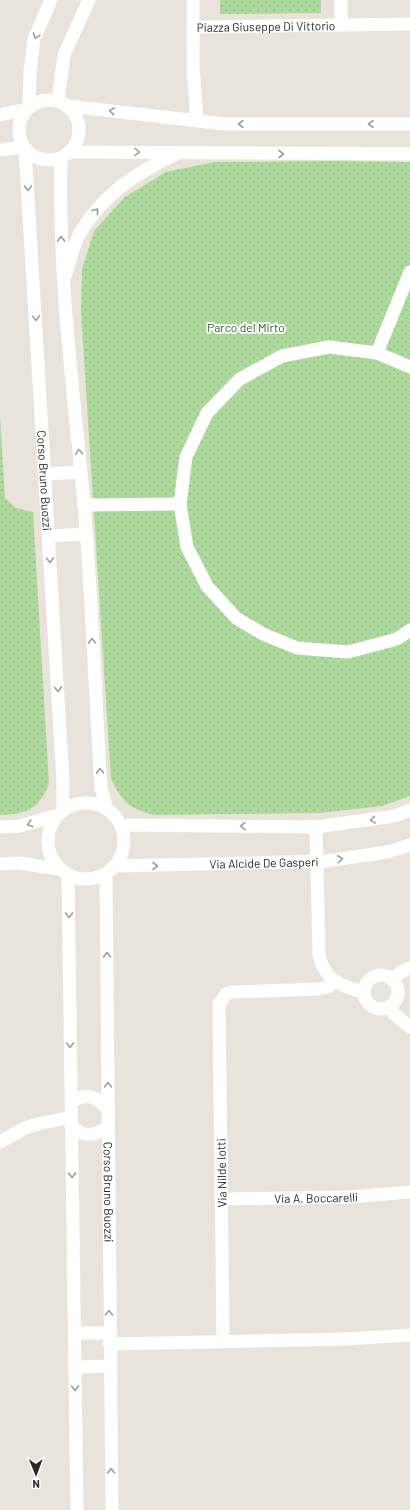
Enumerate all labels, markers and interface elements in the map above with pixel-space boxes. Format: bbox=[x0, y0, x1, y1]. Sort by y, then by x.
street label: Piazza Giuseppe Di Vittorio bbox=[197, 18, 335, 34]
one-way arrow bbox=[32, 32, 40, 39]
one-way arrow bbox=[109, 107, 115, 116]
one-way arrow bbox=[238, 120, 244, 128]
one-way arrow bbox=[368, 120, 374, 128]
one-way arrow bbox=[134, 148, 140, 156]
one-way arrow bbox=[278, 149, 284, 158]
one-way arrow bbox=[23, 185, 32, 191]
one-way arrow bbox=[91, 208, 98, 215]
one-way arrow bbox=[57, 236, 65, 242]
one-way arrow bbox=[31, 315, 40, 321]
park label: Parco del Mirto bbox=[207, 320, 285, 334]
street label: Corso Bruno Buozzi bbox=[35, 430, 55, 531]
one-way arrow bbox=[75, 449, 84, 455]
one-way arrow bbox=[46, 557, 54, 563]
one-way arrow bbox=[88, 638, 96, 644]
one-way arrow bbox=[53, 686, 62, 692]
one-way arrow bbox=[95, 768, 104, 774]
one-way arrow bbox=[369, 815, 376, 824]
one-way arrow bbox=[26, 819, 33, 828]
one-way arrow bbox=[240, 822, 246, 830]
street label: Via Alcide De Gasperi bbox=[209, 854, 319, 871]
one-way arrow bbox=[337, 855, 343, 864]
one-way arrow bbox=[152, 862, 158, 870]
one-way arrow bbox=[65, 912, 73, 918]
one-way arrow bbox=[103, 952, 111, 958]
one-way arrow bbox=[66, 1042, 74, 1048]
one-way arrow bbox=[103, 1082, 112, 1088]
street label: Via Nilde Iotti bbox=[213, 1138, 229, 1208]
street label: Corso Bruno Buozzi bbox=[102, 1142, 116, 1242]
one-way arrow bbox=[68, 1172, 76, 1178]
street label: Via A. Boccarelli bbox=[274, 1189, 358, 1205]
one-way arrow bbox=[105, 1310, 113, 1316]
one-way arrow bbox=[71, 1385, 79, 1391]
north arrow bbox=[16, 1454, 56, 1494]
one-way arrow bbox=[107, 1468, 115, 1474]
text: N bbox=[32, 1478, 40, 1491]

